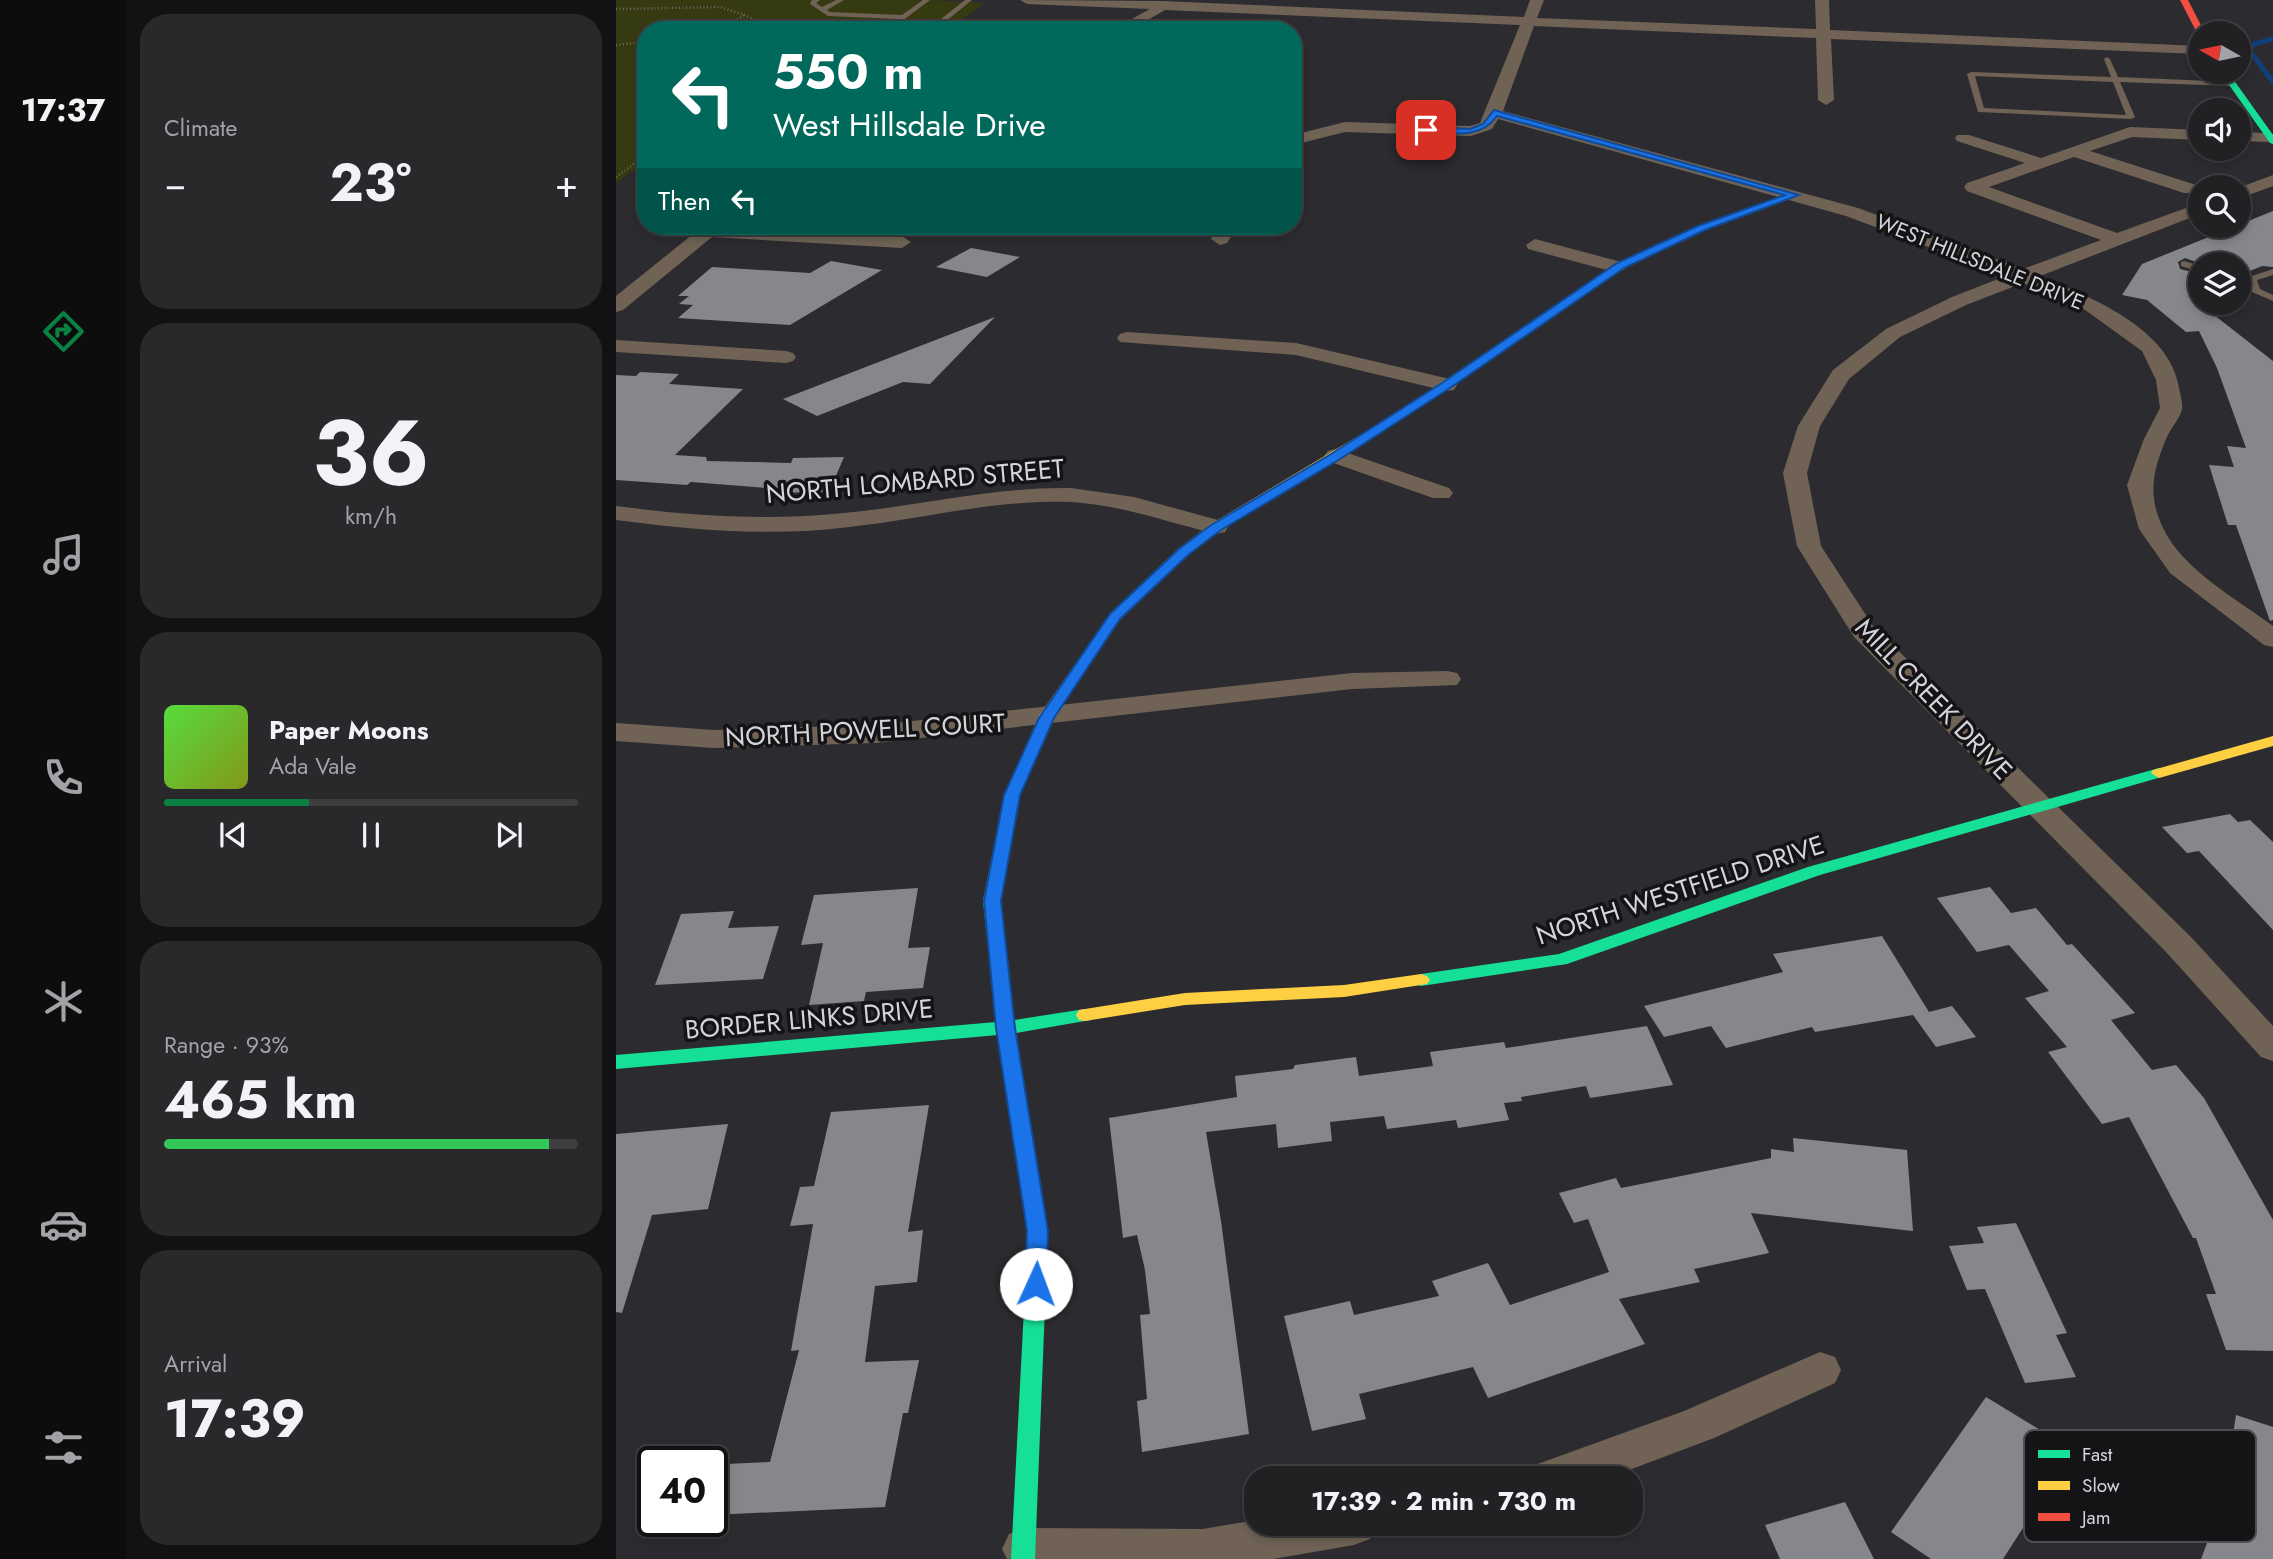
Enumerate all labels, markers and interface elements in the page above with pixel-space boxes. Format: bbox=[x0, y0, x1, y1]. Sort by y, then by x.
north arrow bbox=[2188, 21, 2250, 84]
map controls bbox=[2188, 21, 2251, 315]
text: 550 m bbox=[773, 37, 924, 107]
icon: left bbox=[658, 49, 749, 140]
text: 17:37 bbox=[21, 87, 105, 133]
button: sound bbox=[2188, 98, 2251, 161]
pin bbox=[1396, 100, 1456, 160]
text: West Hillsdale Drive bbox=[773, 102, 1046, 148]
text: Climate bbox=[164, 111, 237, 145]
icon: arrive bbox=[1407, 111, 1445, 149]
text: 23° bbox=[330, 145, 411, 221]
text: − bbox=[164, 156, 186, 211]
text: + bbox=[555, 156, 578, 211]
button: search bbox=[2188, 175, 2251, 238]
text: Then bbox=[658, 182, 711, 220]
icon: left bbox=[725, 182, 763, 220]
street label: WEST HILLSDALE DRIVE bbox=[1872, 207, 2088, 317]
button: layers bbox=[2188, 252, 2251, 315]
icon: directions bbox=[39, 307, 88, 356]
text: 36 bbox=[312, 388, 430, 519]
street label: NORTH LOMBARD STREET bbox=[764, 449, 1066, 513]
text: km/h bbox=[345, 499, 397, 533]
icon: music bbox=[39, 530, 88, 579]
street label: MILL CREEK DRIVE bbox=[1847, 609, 2021, 789]
street label: NORTH POWELL COURT bbox=[724, 704, 1006, 756]
text: Paper Moons bbox=[269, 711, 429, 749]
text: Ada Vale bbox=[269, 749, 356, 783]
icon: phone bbox=[39, 753, 88, 802]
icon: previous bbox=[214, 816, 252, 854]
icon: pause bbox=[352, 816, 390, 854]
icon: next bbox=[490, 816, 528, 854]
street label: NORTH WESTFIELD DRIVE bbox=[1531, 825, 1829, 955]
icon: climate bbox=[39, 977, 88, 1026]
street label: BORDER LINKS DRIVE bbox=[683, 989, 935, 1049]
text: Range · 93% bbox=[164, 1028, 289, 1062]
text: 465 km bbox=[164, 1062, 357, 1138]
icon: car bbox=[39, 1200, 88, 1249]
position arrow bbox=[999, 1247, 1073, 1321]
text: Arrival bbox=[164, 1347, 227, 1381]
text: 17:39 bbox=[164, 1381, 306, 1457]
icon: filters bbox=[39, 1423, 88, 1472]
legend bbox=[2024, 1430, 2256, 1542]
text: Fast bbox=[2082, 1441, 2113, 1468]
speed limit sign: 40 bbox=[637, 1446, 728, 1537]
text: Slow bbox=[2082, 1472, 2120, 1499]
text: 17:39 · 2 min · 730 m bbox=[1311, 1482, 1576, 1520]
text: Jam bbox=[2079, 1504, 2111, 1531]

